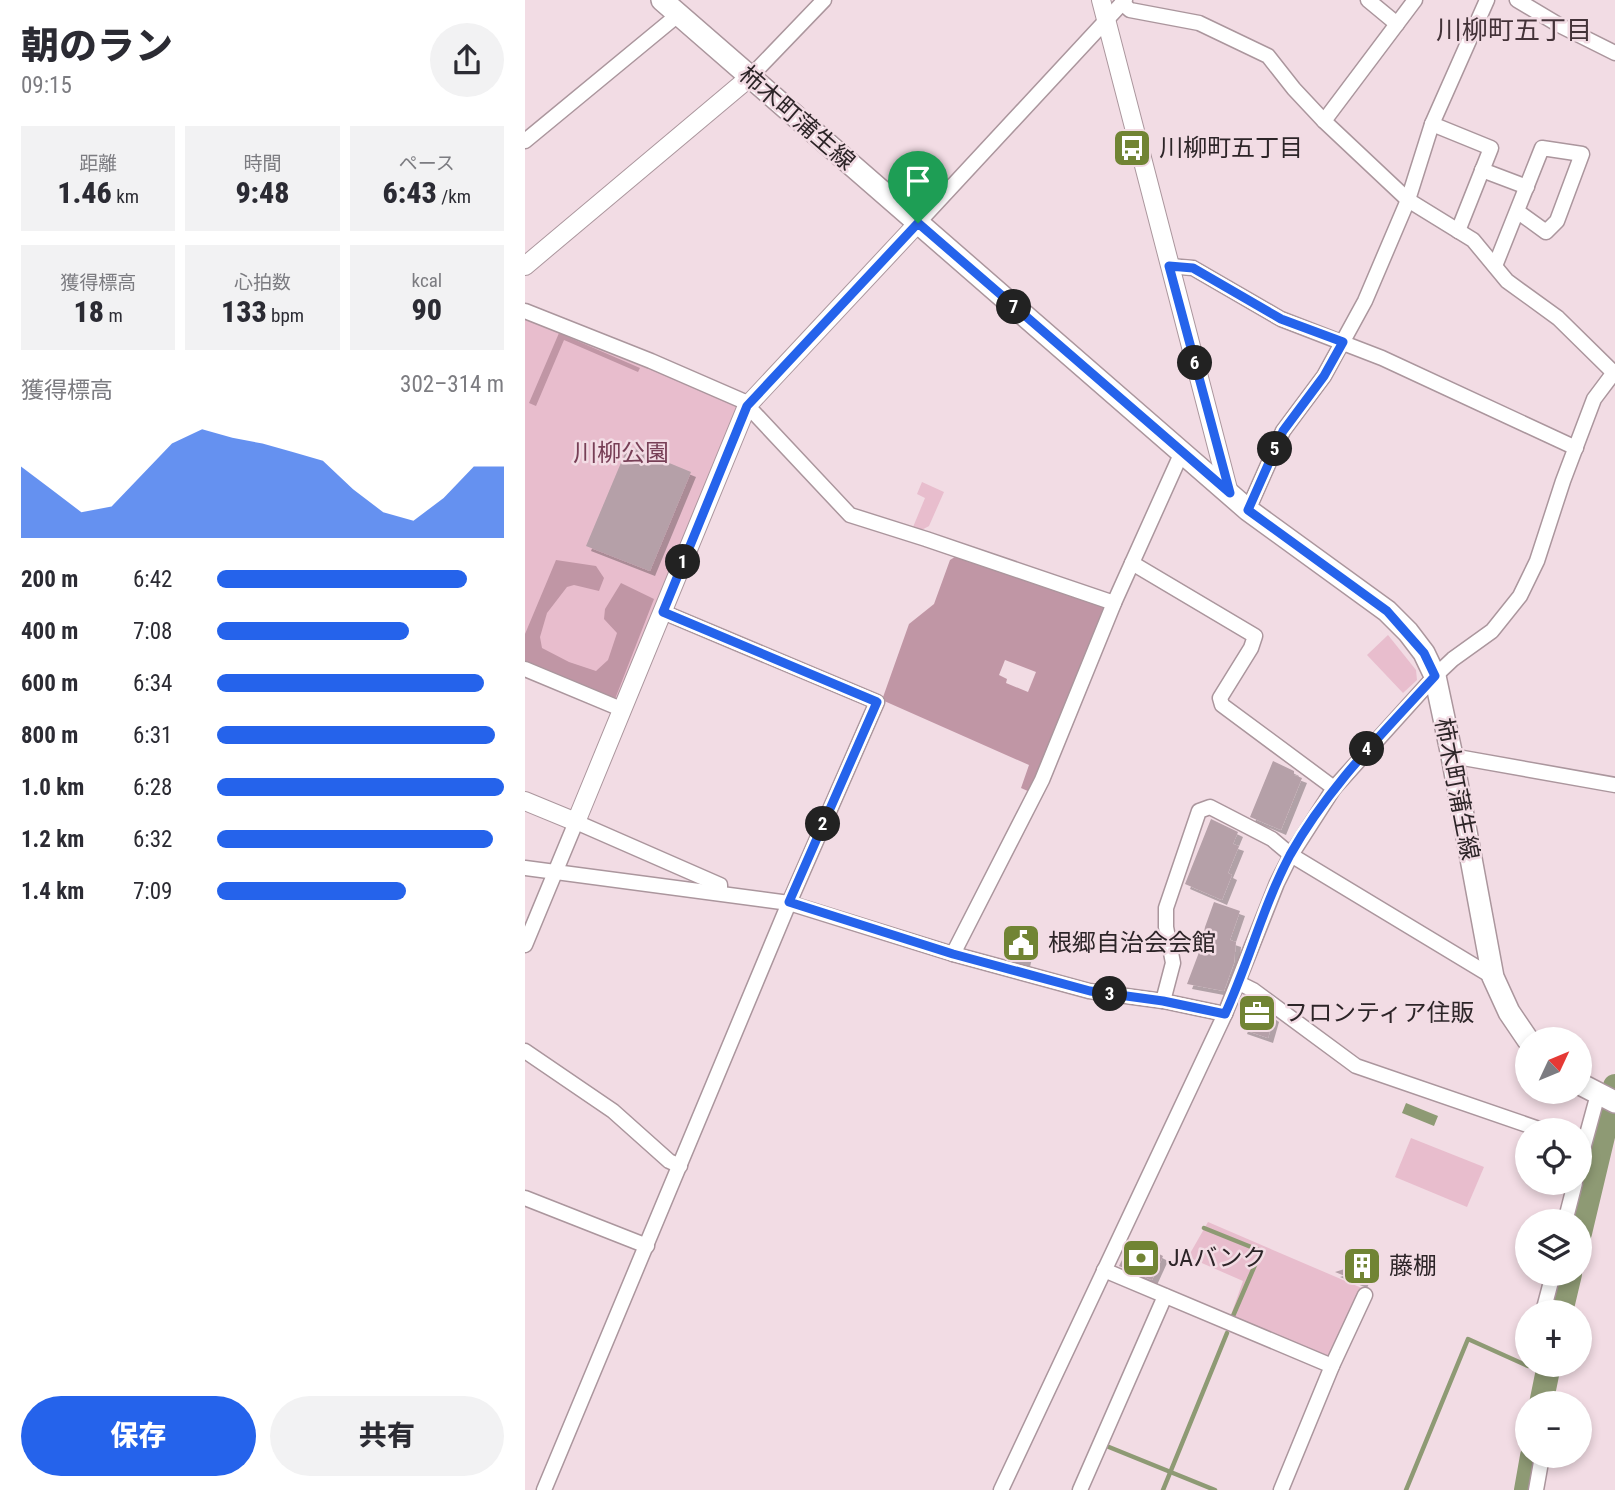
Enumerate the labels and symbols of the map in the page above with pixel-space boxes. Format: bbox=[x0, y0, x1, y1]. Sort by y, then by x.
district label: 川柳町五丁目 bbox=[1436, 15, 1592, 45]
street label: 柿木町蒲生線 bbox=[733, 60, 861, 176]
bus stop icon: 川柳町五丁目 bbox=[1111, 127, 1153, 169]
place label: 川柳町五丁目 bbox=[1159, 134, 1303, 162]
pin bbox=[888, 151, 948, 223]
pin: 7 bbox=[997, 290, 1031, 324]
pin: 6 bbox=[1177, 346, 1213, 380]
pin: 5 bbox=[1257, 432, 1293, 466]
park label: 川柳公園 bbox=[573, 439, 669, 467]
pin: 1 bbox=[665, 544, 701, 580]
street label: 柿木町蒲生線 bbox=[1430, 716, 1484, 862]
pin: 4 bbox=[1349, 732, 1385, 766]
pin: 2 bbox=[805, 806, 841, 842]
public building icon: 根郷自治会会館 bbox=[1000, 922, 1042, 964]
place label: 根郷自治会会館 bbox=[1048, 929, 1216, 957]
pin: 3 bbox=[1093, 976, 1127, 1012]
office icon: フロンティア住販 bbox=[1236, 992, 1278, 1034]
place label: フロンティア住販 bbox=[1284, 999, 1475, 1027]
north arrow bbox=[1515, 1027, 1593, 1104]
bank icon: JAバンク bbox=[1120, 1237, 1162, 1279]
place label: JAバンク bbox=[1168, 1244, 1266, 1272]
building icon: 藤棚 bbox=[1341, 1245, 1383, 1287]
place label: 藤棚 bbox=[1389, 1252, 1437, 1280]

